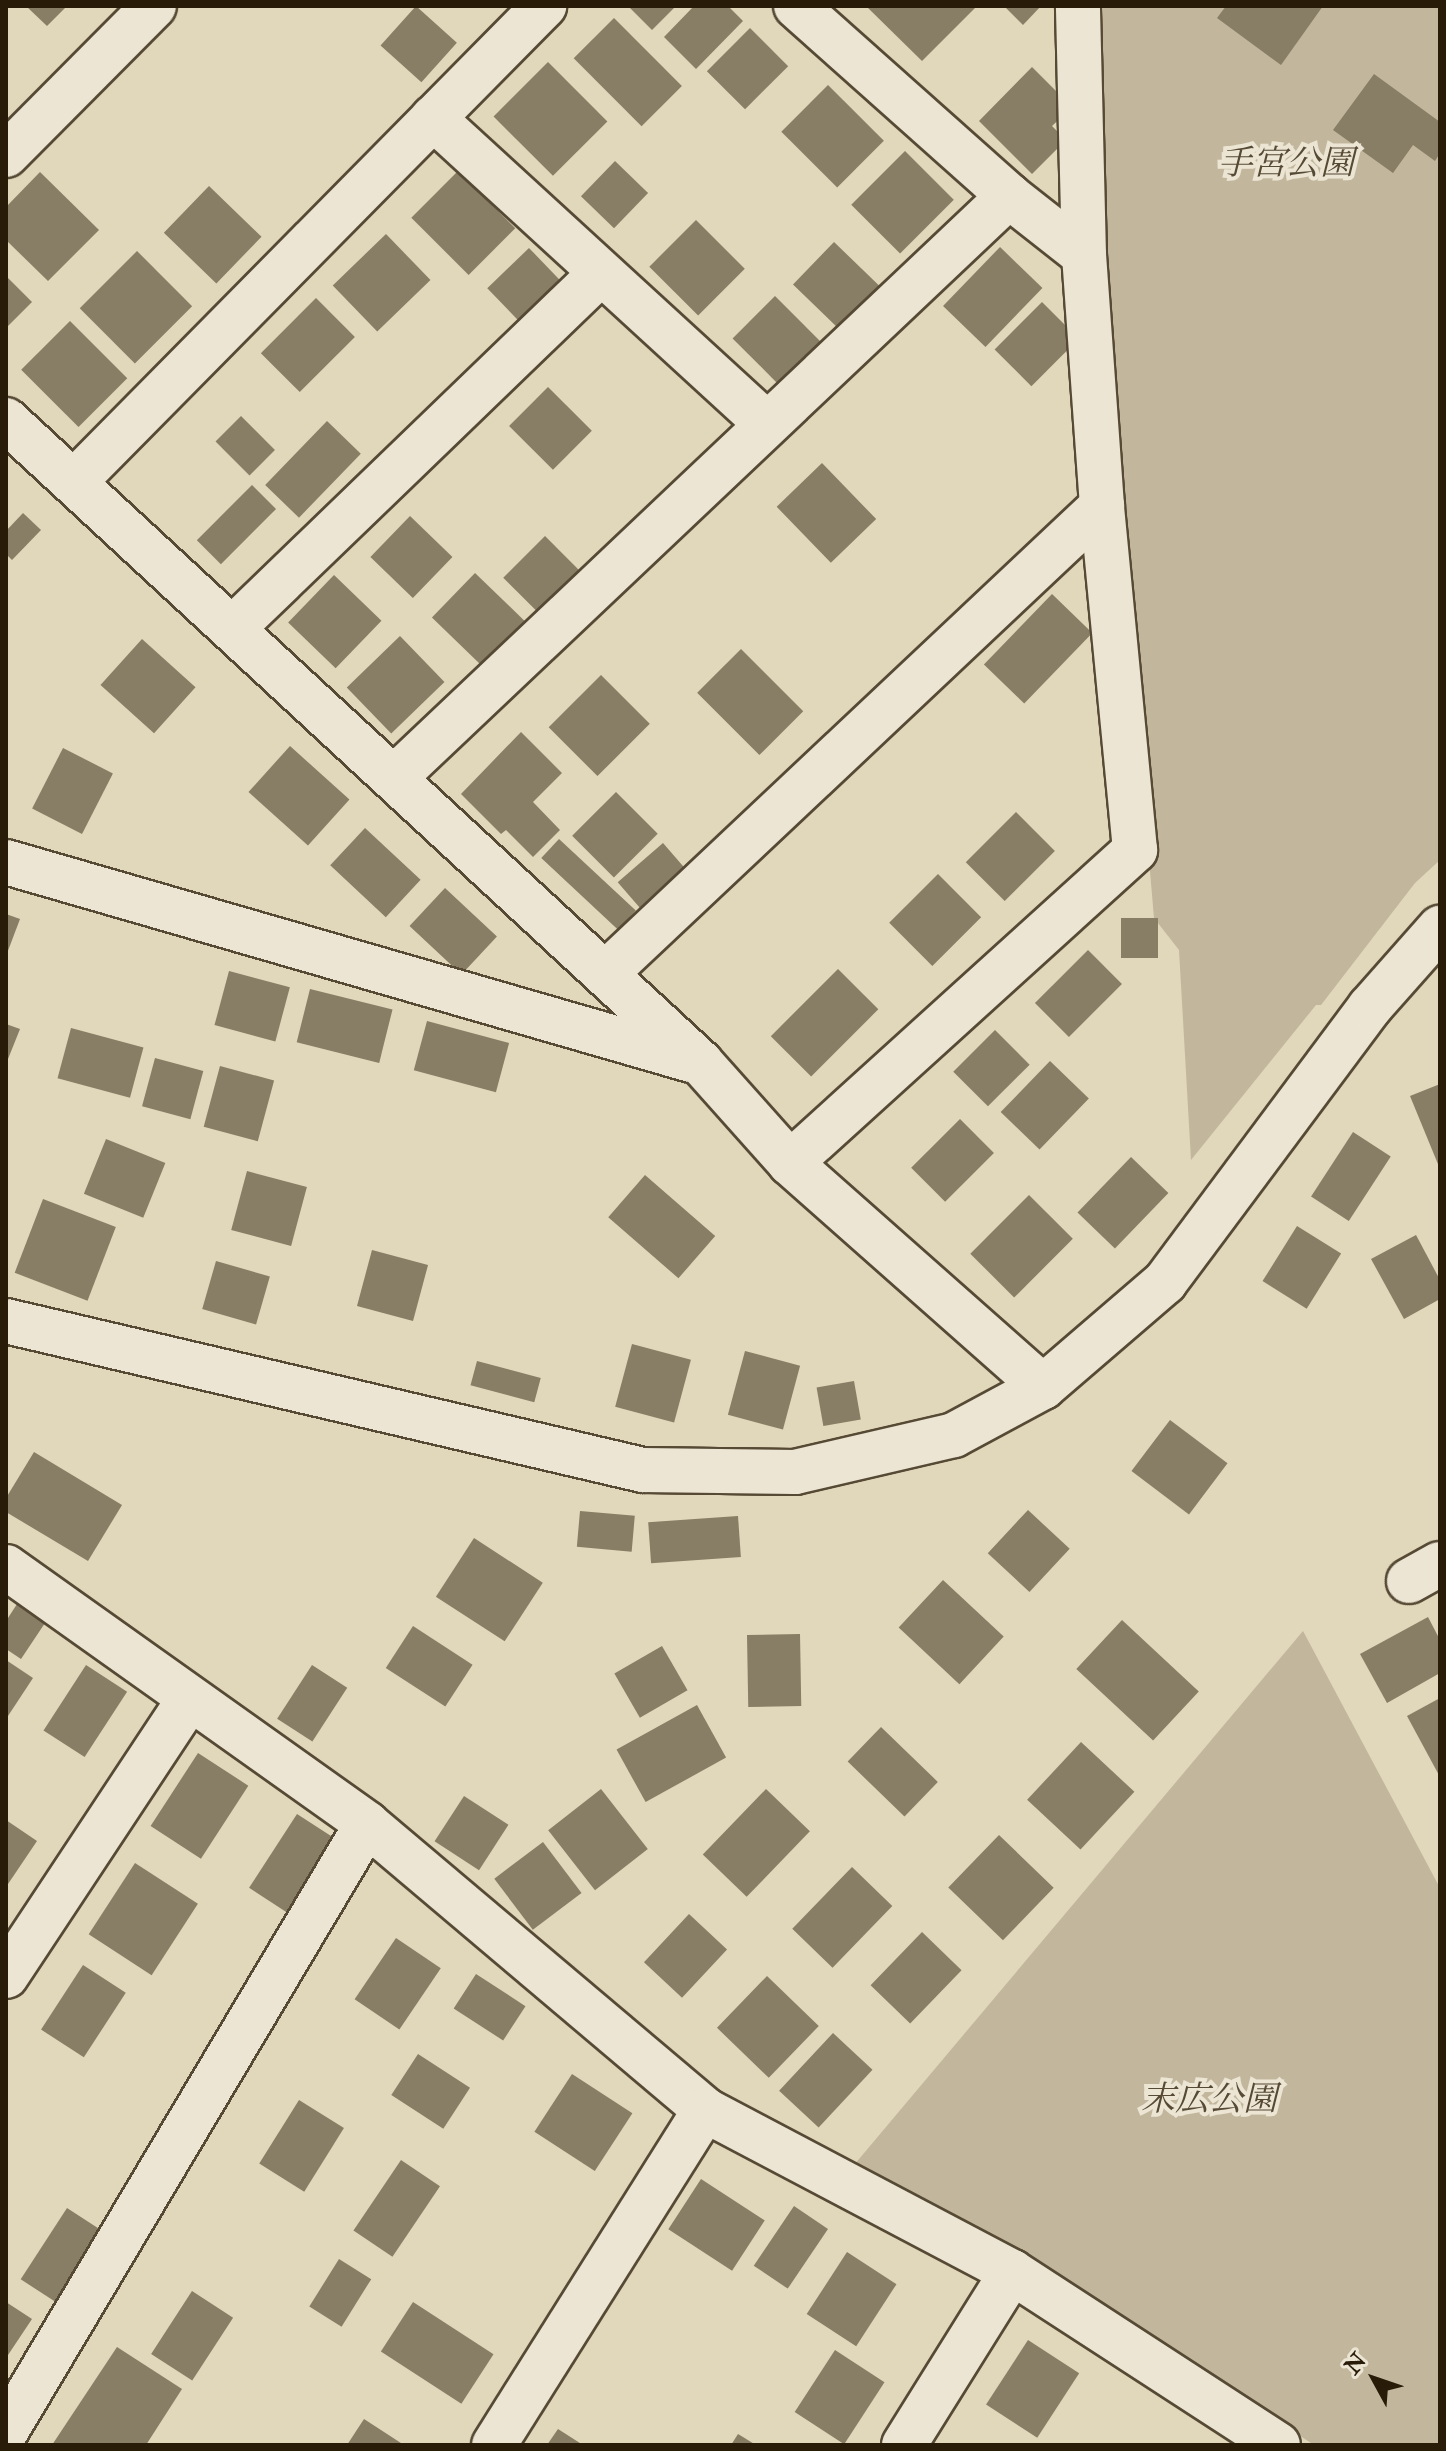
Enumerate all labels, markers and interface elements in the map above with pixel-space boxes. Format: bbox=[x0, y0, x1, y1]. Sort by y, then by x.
park label: 手宮公園 bbox=[1218, 144, 1354, 184]
park label: 末広公園 bbox=[1141, 2080, 1277, 2120]
north arrow bbox=[1334, 2339, 1414, 2419]
text: N bbox=[1339, 2347, 1373, 2380]

